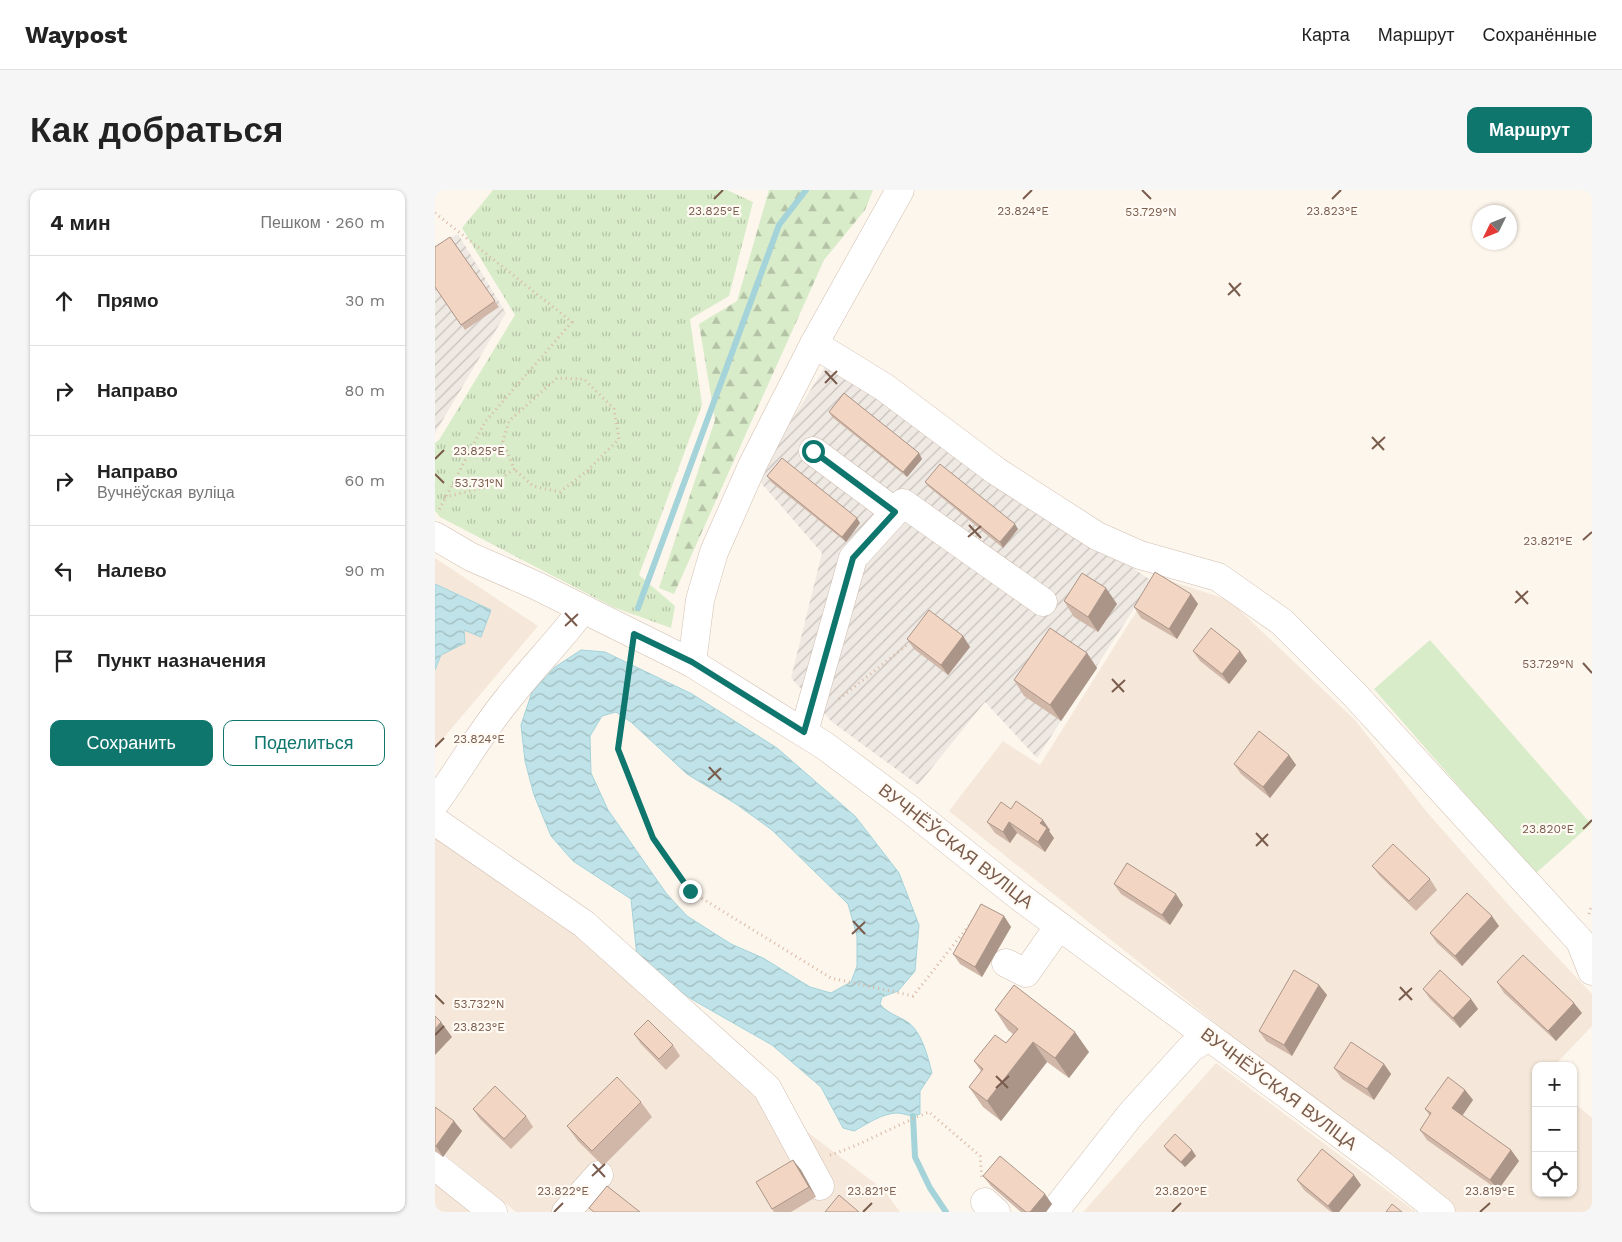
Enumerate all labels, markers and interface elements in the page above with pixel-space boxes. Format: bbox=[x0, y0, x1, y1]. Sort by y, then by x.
text: Waypost bbox=[25, 21, 127, 49]
text: Карта bbox=[1302, 24, 1350, 45]
text: Маршрут bbox=[1378, 24, 1454, 45]
text: Сохранённые bbox=[1482, 24, 1597, 45]
button: Маршрут bbox=[1467, 107, 1592, 153]
text: Как добраться bbox=[30, 109, 283, 151]
text: 23.825°E bbox=[688, 204, 740, 218]
text: 23.824°E bbox=[997, 204, 1049, 218]
text: 23.823°E bbox=[1306, 204, 1358, 218]
text: 53.729°N bbox=[1125, 205, 1177, 219]
north arrow bbox=[1472, 205, 1517, 250]
text: 4 мин bbox=[50, 210, 111, 235]
text: Пешком · 260 m bbox=[260, 213, 385, 232]
icon: ahead bbox=[50, 287, 78, 315]
text: Прямо bbox=[97, 289, 159, 312]
text: 30 m bbox=[345, 291, 385, 310]
icon: right bbox=[50, 377, 78, 405]
text: Направо bbox=[97, 379, 178, 402]
text: 80 m bbox=[344, 381, 385, 400]
route start bbox=[802, 440, 825, 463]
text: 23.825°E bbox=[453, 444, 505, 458]
text: Направо bbox=[97, 460, 178, 483]
icon: right bbox=[50, 467, 78, 495]
text: 60 m bbox=[345, 471, 385, 490]
text: 53.731°N bbox=[455, 476, 503, 490]
text: Вучнёўская вуліца bbox=[97, 483, 235, 502]
text: 23.821°E bbox=[1523, 534, 1573, 548]
icon: left bbox=[50, 557, 78, 585]
text: Налево bbox=[97, 559, 167, 582]
text: 90 m bbox=[344, 561, 385, 580]
icon: arrive bbox=[50, 647, 78, 675]
text: Пункт назначения bbox=[97, 649, 266, 672]
text: 53.729°N bbox=[1522, 657, 1574, 671]
button: Сохранить bbox=[50, 720, 213, 766]
button: Поделиться bbox=[223, 720, 385, 766]
text: 23.824°E bbox=[453, 732, 505, 746]
street label: ВУЧНЁЎСКАЯ ВУЛІЦА bbox=[875, 779, 1038, 912]
text: 23.820°E bbox=[1522, 822, 1574, 836]
route end bbox=[679, 880, 702, 903]
text: 53.732°N bbox=[453, 997, 505, 1011]
text: 23.823°E bbox=[453, 1020, 505, 1034]
street label: ВУЧНЁЎСКАЯ ВУЛІЦА bbox=[1197, 1023, 1362, 1154]
map controls bbox=[1532, 1062, 1577, 1197]
button: + bbox=[1532, 1062, 1577, 1107]
button: − bbox=[1532, 1107, 1577, 1152]
button: locate bbox=[1532, 1152, 1577, 1197]
text: 23.822°E bbox=[537, 1184, 589, 1198]
text: 23.821°E bbox=[847, 1184, 897, 1198]
text: 23.820°E bbox=[1155, 1184, 1207, 1198]
text: 23.819°E bbox=[1465, 1184, 1515, 1198]

